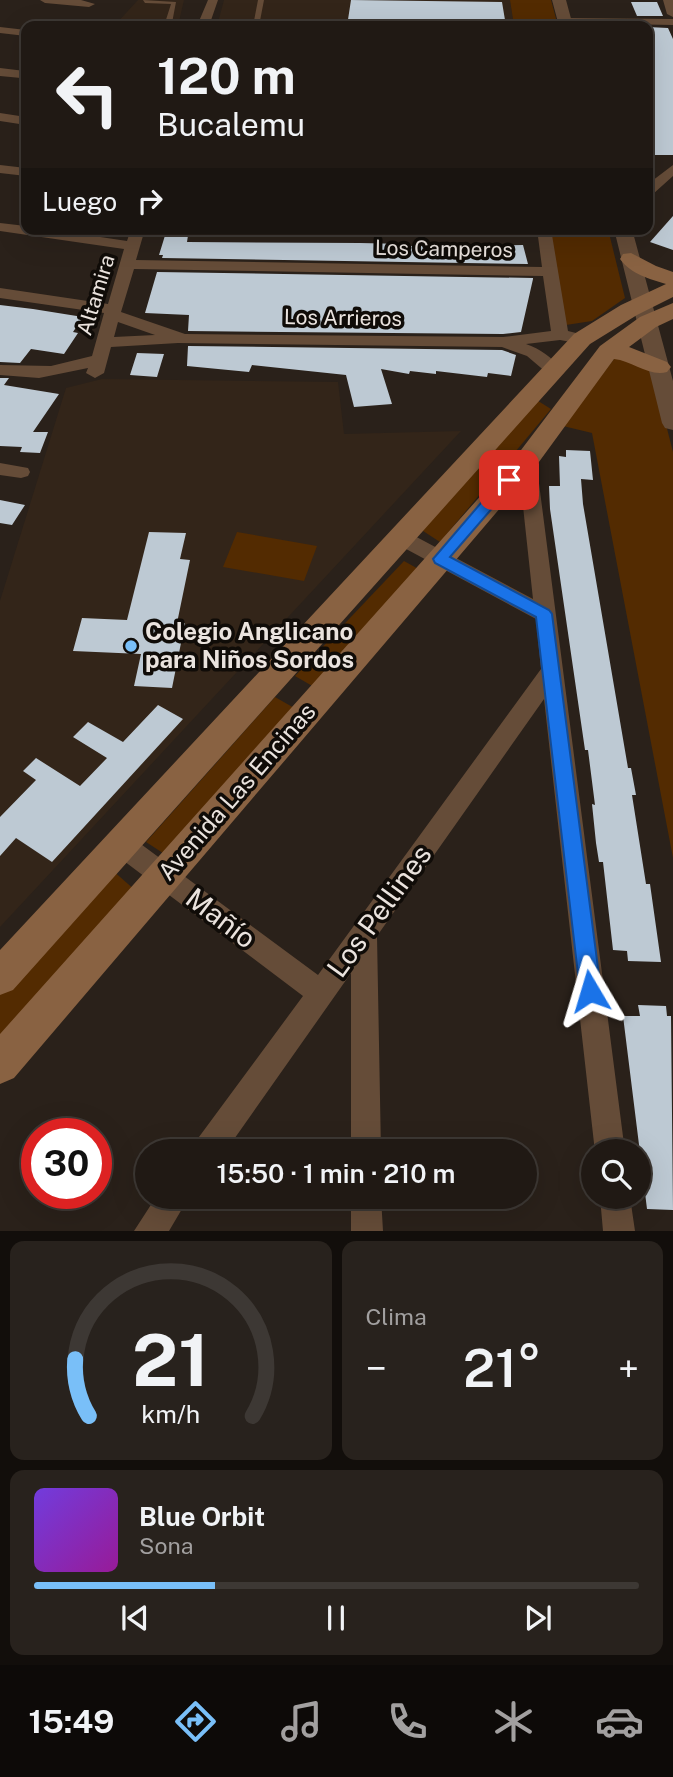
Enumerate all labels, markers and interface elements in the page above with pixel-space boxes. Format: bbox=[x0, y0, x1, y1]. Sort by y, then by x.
text: 120 m bbox=[157, 47, 296, 105]
icon: left bbox=[42, 49, 133, 140]
text: Bucalemu bbox=[157, 106, 305, 143]
icon: right bbox=[131, 182, 169, 220]
text: Luego bbox=[42, 186, 117, 217]
street label: Los Camperos bbox=[375, 235, 513, 262]
street label: Altamira bbox=[71, 251, 120, 338]
street label: Los Arrieros bbox=[284, 304, 402, 331]
pin bbox=[479, 450, 539, 510]
icon: arrive bbox=[490, 461, 528, 499]
place label: Colegio Anglicano para Niños Sordos bbox=[145, 617, 354, 673]
marker: Colegio Anglicano para Niños Sordos bbox=[123, 638, 139, 654]
street label: Avenida Las Encinas bbox=[152, 697, 321, 886]
street label: Los Pellines bbox=[320, 838, 438, 983]
street label: Mañío bbox=[180, 881, 263, 955]
position arrow bbox=[553, 954, 627, 1028]
speed limit sign: 30 bbox=[21, 1118, 112, 1209]
map controls bbox=[581, 1139, 651, 1209]
button: search bbox=[581, 1139, 651, 1209]
text: 15:50 · 1 min · 210 m bbox=[216, 1158, 456, 1189]
text: Clima bbox=[366, 1303, 427, 1330]
text: 21 bbox=[132, 1318, 209, 1403]
text: 21° bbox=[463, 1338, 541, 1399]
text: − bbox=[366, 1346, 387, 1391]
text: + bbox=[618, 1346, 639, 1391]
text: km/h bbox=[141, 1399, 200, 1429]
text: Blue Orbit bbox=[139, 1501, 265, 1532]
text: Sona bbox=[139, 1532, 193, 1559]
icon: previous bbox=[116, 1599, 154, 1637]
icon: pause bbox=[317, 1599, 355, 1637]
icon: next bbox=[519, 1599, 557, 1637]
icon: directions bbox=[171, 1697, 220, 1746]
icon: music bbox=[277, 1697, 326, 1746]
icon: phone bbox=[383, 1697, 432, 1746]
icon: climate bbox=[489, 1697, 538, 1746]
icon: car bbox=[595, 1697, 644, 1746]
text: 15:49 bbox=[29, 1703, 114, 1740]

